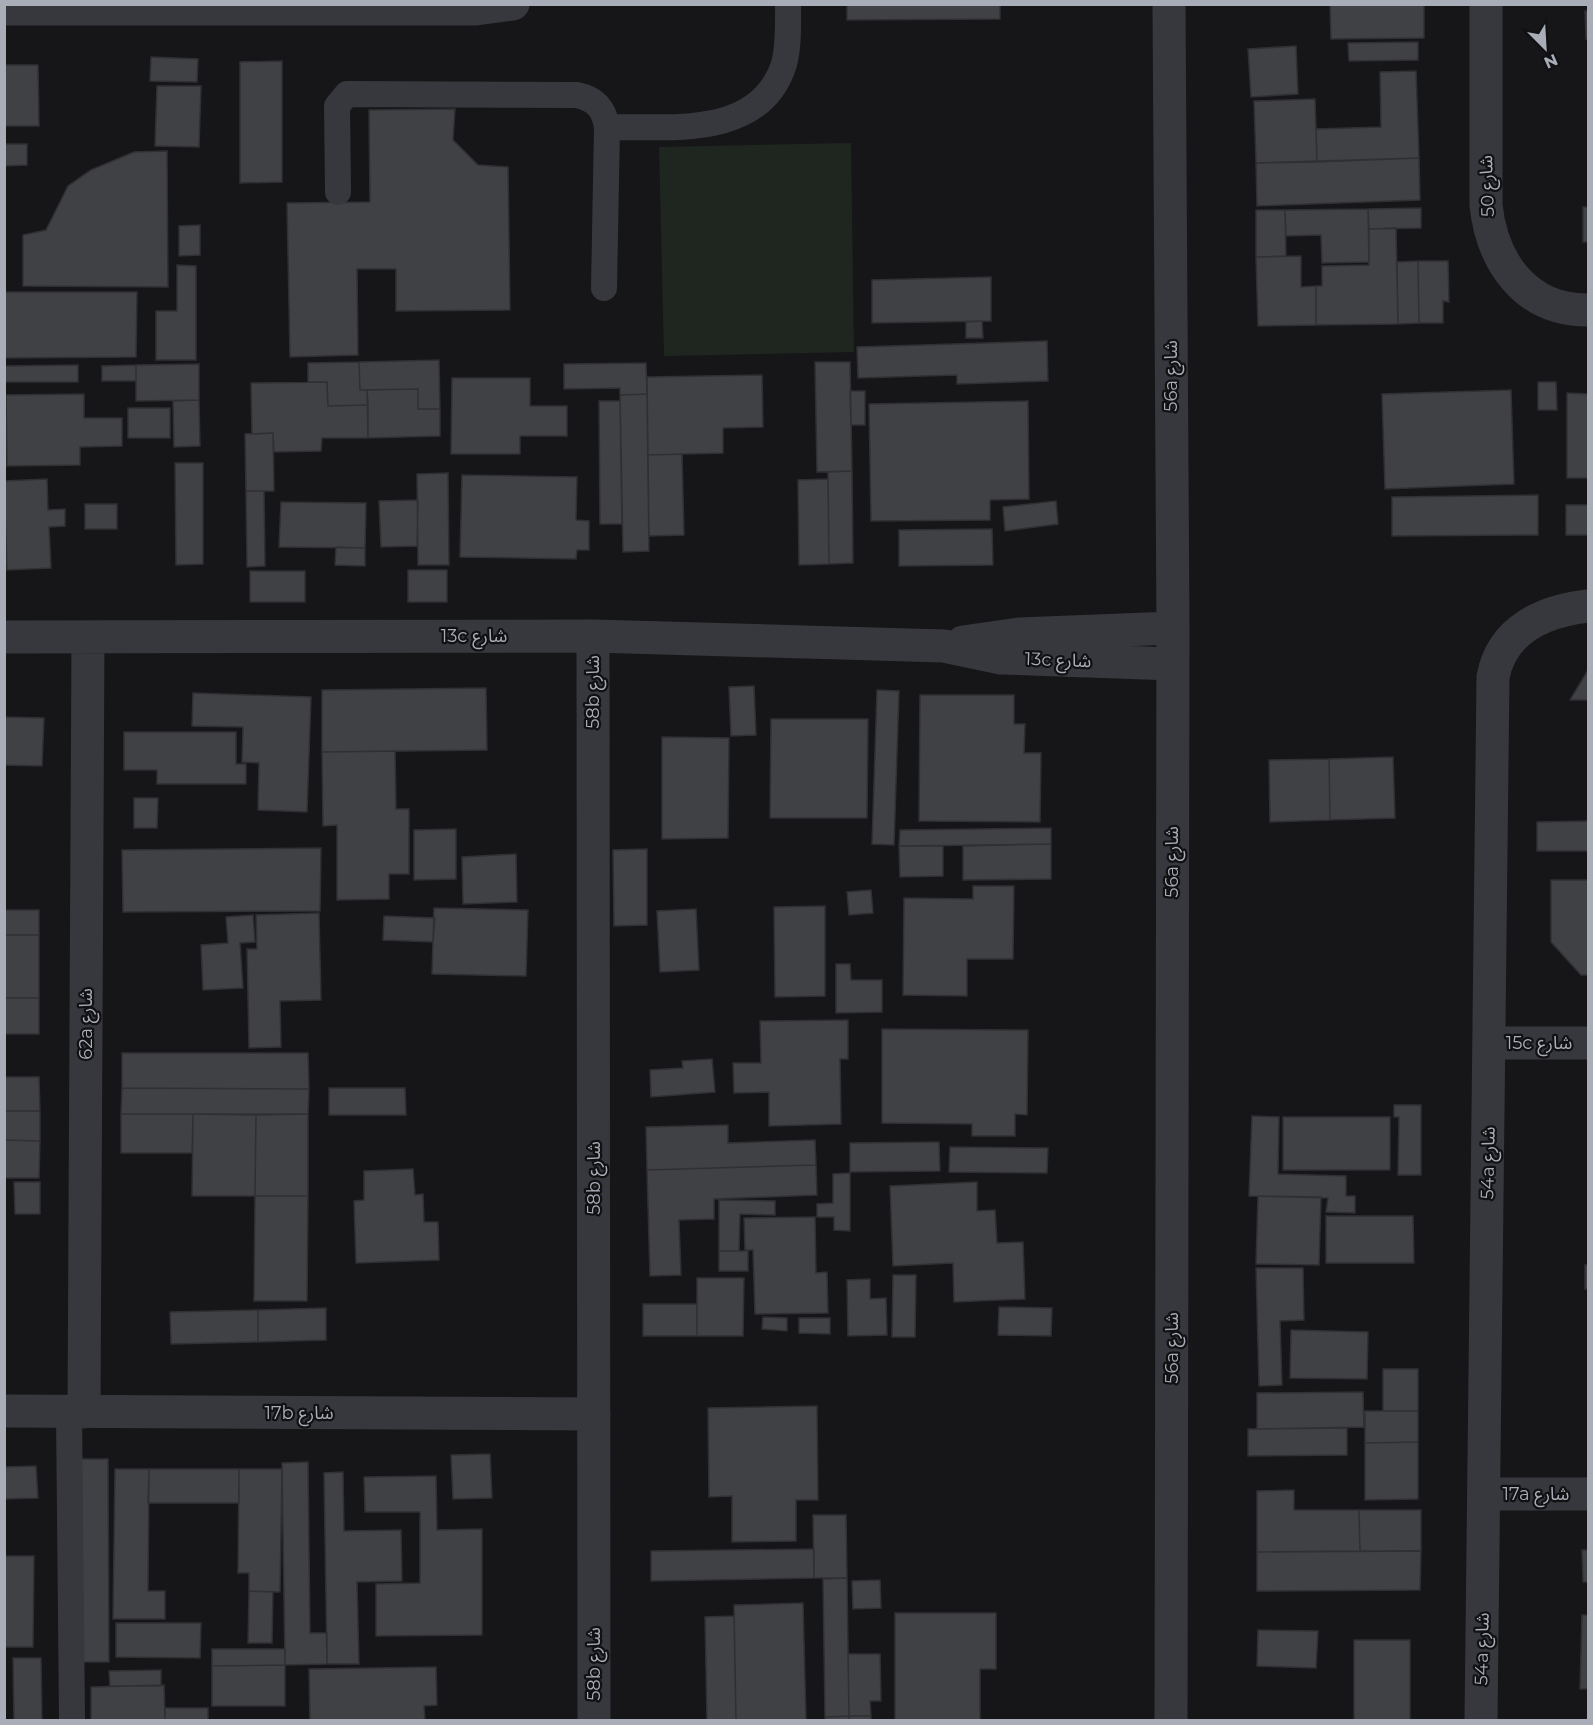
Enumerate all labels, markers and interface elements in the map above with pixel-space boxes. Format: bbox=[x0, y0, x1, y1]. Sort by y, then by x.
north arrow bbox=[1515, 18, 1575, 78]
text: N bbox=[1541, 50, 1561, 73]
street label: شارع 50 bbox=[1475, 155, 1502, 217]
street label: 56a شارع bbox=[1160, 340, 1185, 412]
street label: 13c شارع bbox=[441, 625, 507, 650]
street label: 13c شارع bbox=[1024, 648, 1092, 675]
street label: 58b شارع bbox=[582, 655, 607, 729]
street label: 56a شارع bbox=[1161, 826, 1186, 898]
street label: 62a شارع bbox=[75, 988, 100, 1060]
street label: 15c شارع bbox=[1506, 1032, 1572, 1057]
street label: 54a شارع bbox=[1476, 1126, 1503, 1200]
street label: 58b شارع bbox=[583, 1141, 608, 1215]
street label: 56a شارع bbox=[1161, 1312, 1186, 1384]
street label: 17b شارع bbox=[264, 1402, 334, 1427]
street label: 17a شارع bbox=[1503, 1483, 1569, 1508]
street label: 54a شارع bbox=[1470, 1612, 1497, 1686]
street label: 58b شارع bbox=[583, 1627, 608, 1701]

